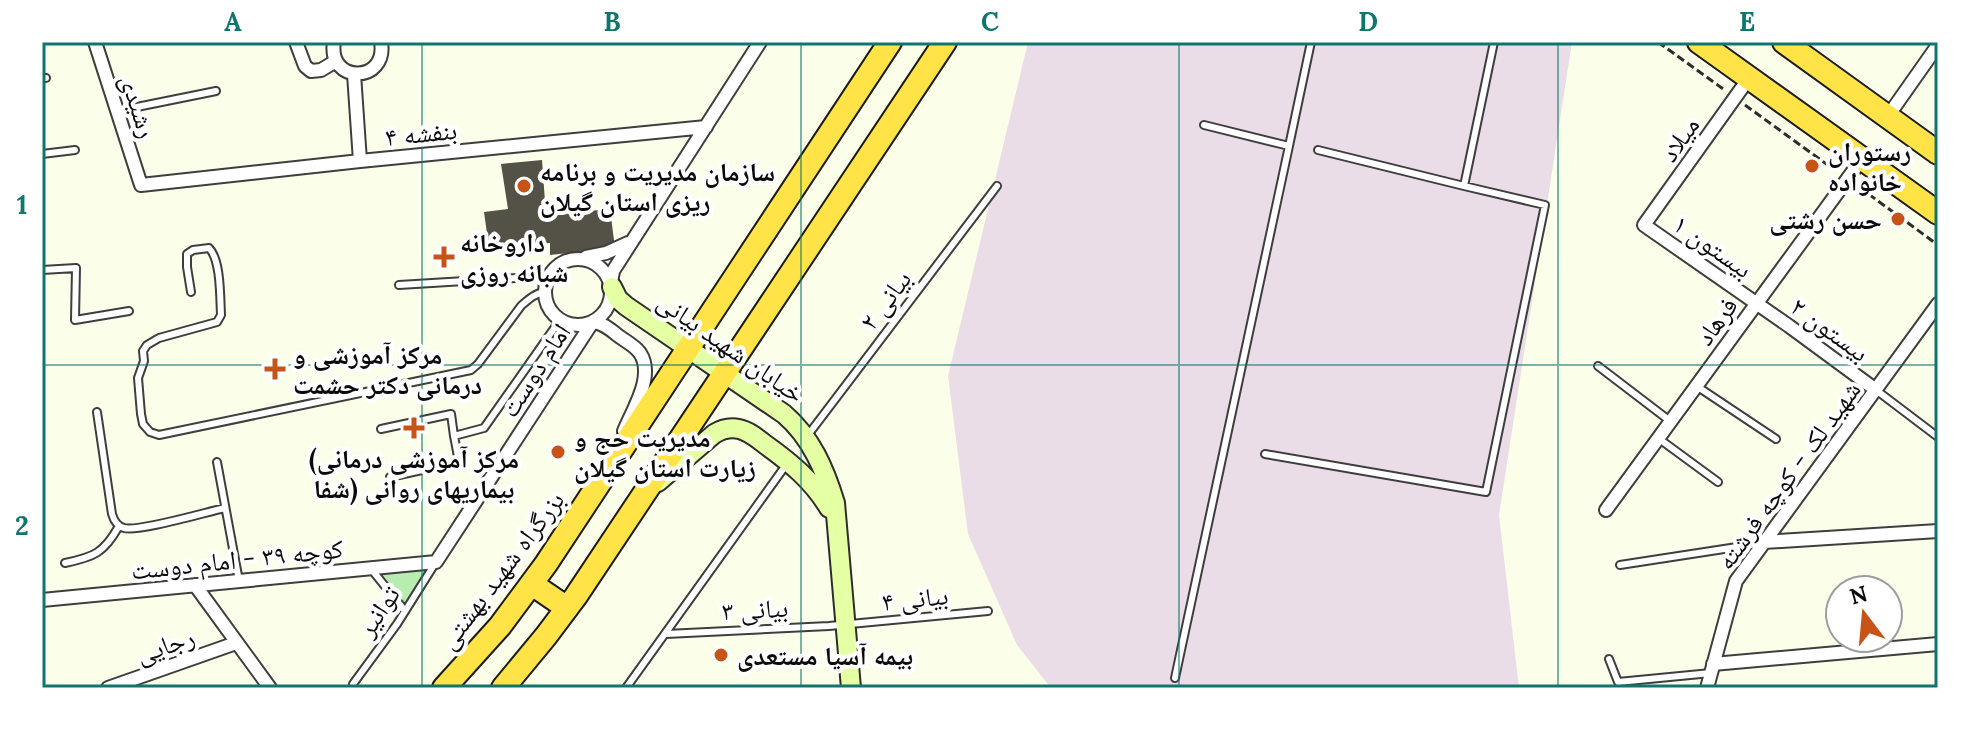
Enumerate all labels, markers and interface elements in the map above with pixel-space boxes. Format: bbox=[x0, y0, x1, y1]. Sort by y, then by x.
text: A bbox=[224, 5, 242, 38]
text: B bbox=[603, 5, 621, 38]
text: C bbox=[981, 5, 999, 38]
text: D bbox=[1358, 5, 1378, 38]
text: E bbox=[1739, 5, 1755, 38]
street label: رشیدی bbox=[113, 70, 165, 142]
street label: میلاد bbox=[1652, 110, 1706, 168]
street label: بنفشه ۴ bbox=[383, 113, 459, 153]
place label: رستوران خانواده bbox=[1828, 135, 1911, 198]
place label: سازمان مدیریت و برنامه ریزی استان گیلان bbox=[540, 155, 775, 218]
marker: رستوران خانواده bbox=[1803, 157, 1821, 175]
marker: سازمان مدیریت و برنامه ریزی استان گیلان bbox=[515, 177, 533, 195]
text: 1 bbox=[17, 188, 27, 221]
place label: حسن رشتی bbox=[1769, 203, 1882, 236]
street label: بیستون ۱ bbox=[1667, 207, 1759, 285]
marker: حسن رشتی bbox=[1889, 210, 1907, 228]
place label: داروخانه شبانه روزی bbox=[460, 226, 568, 289]
marker: داروخانه شبانه روزی bbox=[435, 248, 453, 266]
street label: بیانی ۲ bbox=[852, 263, 918, 337]
street label: خیابان شهید بیانی bbox=[651, 284, 811, 410]
street label: بیستون ۲ bbox=[1784, 289, 1876, 369]
street label: فرهاد bbox=[1687, 290, 1745, 352]
street label: امام دوست bbox=[492, 317, 579, 424]
place label: مرکز آموزشی و ‌درمانی دکتر حشمت bbox=[293, 338, 482, 401]
marker: مرکز آموزشی و ‌درمانی دکتر حشمت bbox=[264, 358, 286, 380]
street label: شهید لک - کوچه فرشته bbox=[1708, 374, 1868, 576]
marker: (مرکز آموزشی درمانی بیماریهای روانی (شفا bbox=[403, 417, 425, 439]
place label: مدیریت حج و زیارت استان گیلان bbox=[574, 421, 756, 484]
place label: (مرکز آموزشی درمانی بیماریهای روانی (شفا bbox=[309, 442, 519, 506]
marker: مدیریت حج و زیارت استان گیلان bbox=[549, 443, 567, 461]
street label: بزرگراه شهید بهشتی bbox=[431, 484, 571, 656]
text: 2 bbox=[15, 509, 29, 542]
street label: کوچه ۳۹ - امام دوست bbox=[129, 531, 345, 589]
north arrow bbox=[1824, 574, 1904, 654]
street label: بیانی ۴ bbox=[880, 578, 950, 618]
street label: توانیر bbox=[349, 579, 407, 644]
text: N bbox=[1846, 579, 1871, 611]
street label: بیانی ۳ bbox=[721, 591, 789, 627]
street label: رجایی bbox=[131, 620, 199, 670]
place label: بیمه آسیا مستعدی bbox=[737, 639, 913, 672]
marker: بیمه آسیا مستعدی bbox=[712, 646, 730, 664]

